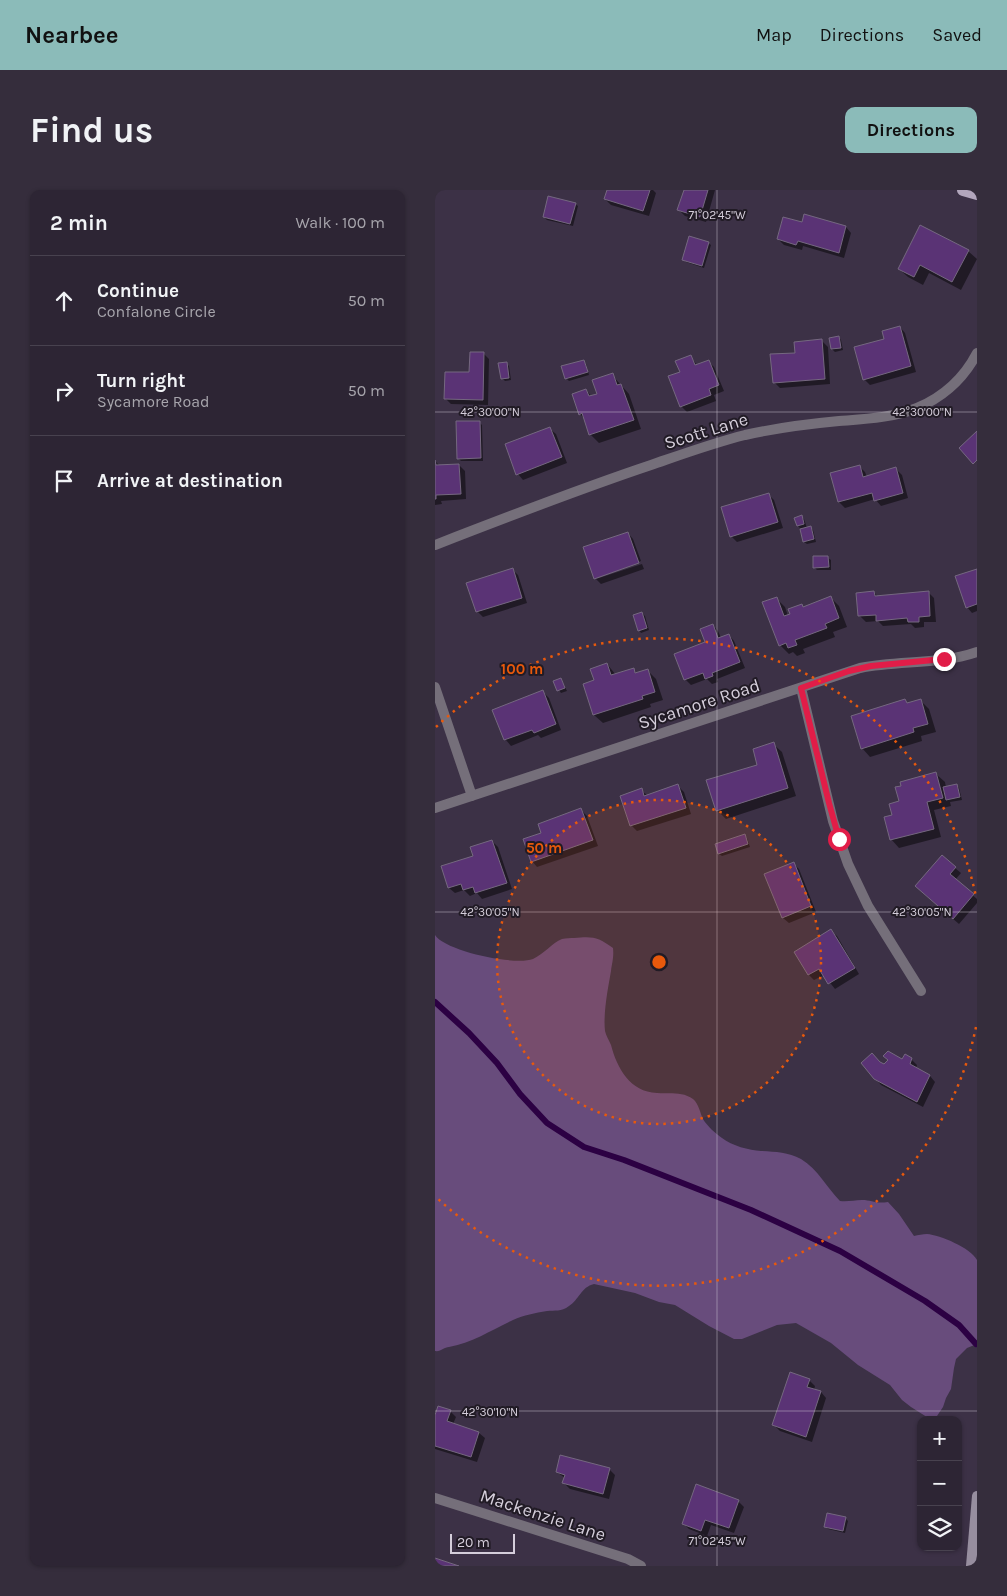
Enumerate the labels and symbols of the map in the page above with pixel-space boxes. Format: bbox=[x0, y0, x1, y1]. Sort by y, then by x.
text: 71°02'45"W bbox=[688, 208, 746, 222]
text: 42°30'00"N bbox=[460, 405, 520, 419]
text: 42°30'00"N bbox=[892, 405, 952, 419]
street label: Scott Lane bbox=[662, 408, 750, 454]
route end bbox=[933, 648, 956, 671]
text: 100 m bbox=[501, 660, 543, 678]
street label: Sycamore Road bbox=[635, 674, 763, 734]
route start bbox=[828, 828, 851, 851]
text: 50 m bbox=[526, 839, 562, 857]
text: 42°30'05"N bbox=[460, 905, 520, 919]
text: 42°30'05"N bbox=[892, 905, 952, 919]
centre of rings bbox=[650, 953, 668, 971]
text: 42°30'10"N bbox=[462, 1405, 518, 1419]
street label: Mackenzie Lane bbox=[478, 1484, 608, 1546]
scale bar bbox=[450, 1531, 515, 1554]
text: 71°02'45"W bbox=[688, 1534, 746, 1548]

